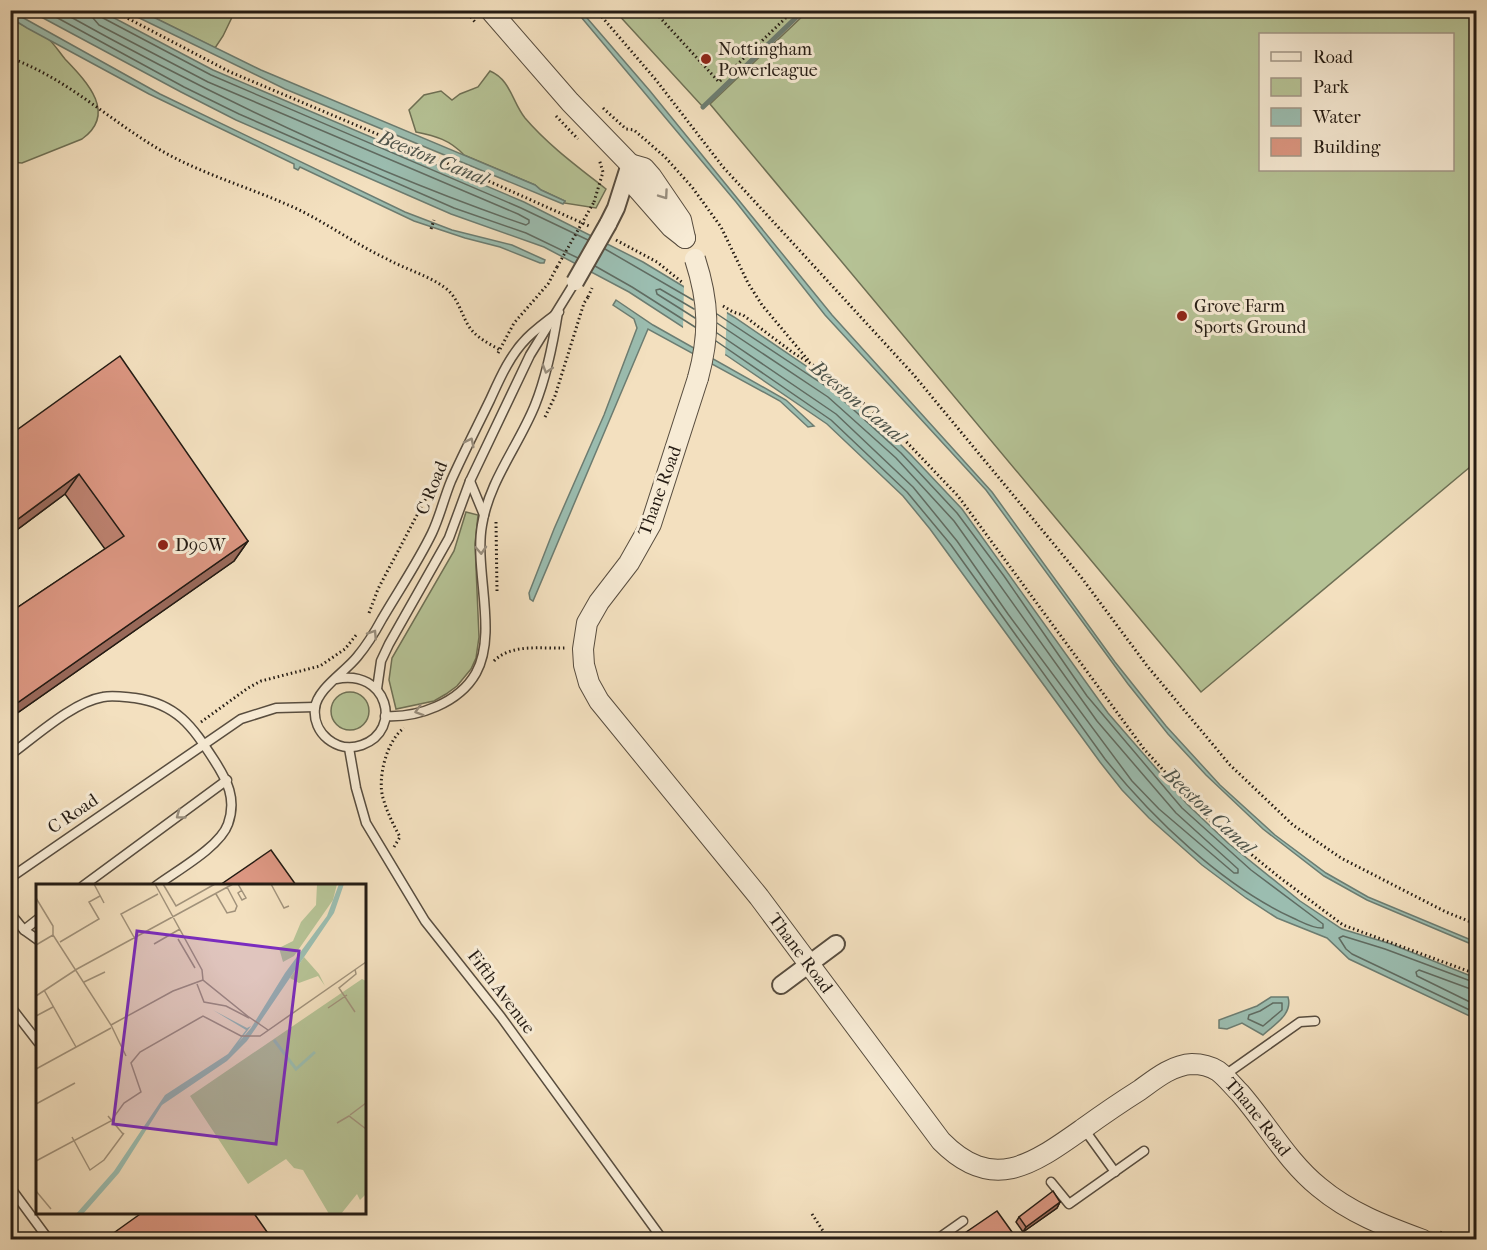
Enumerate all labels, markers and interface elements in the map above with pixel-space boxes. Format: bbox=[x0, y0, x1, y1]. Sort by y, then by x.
legend bbox=[1259, 33, 1454, 171]
place label: Nottingham Powerleague bbox=[718, 39, 818, 81]
text: Road bbox=[1313, 47, 1353, 68]
marker: Nottingham Powerleague bbox=[699, 52, 713, 66]
text: Park bbox=[1313, 77, 1350, 98]
text: Water bbox=[1312, 107, 1361, 128]
water label: Beeston Canal bbox=[374, 125, 493, 191]
text: Building bbox=[1313, 137, 1381, 158]
one-way arrow bbox=[657, 188, 668, 199]
place label: Grove Farm Sports Ground bbox=[1194, 296, 1307, 338]
marker: Grove Farm Sports Ground bbox=[1175, 309, 1189, 323]
water label: Beeston Canal bbox=[805, 355, 912, 450]
one-way arrow bbox=[541, 363, 554, 374]
one-way arrow bbox=[463, 437, 474, 448]
street label: Thane Road bbox=[634, 443, 686, 539]
street label: C Road bbox=[412, 458, 452, 518]
place label: D90W bbox=[175, 535, 227, 556]
marker: D90W bbox=[156, 538, 170, 552]
one-way arrow bbox=[474, 546, 487, 555]
one-way arrow bbox=[366, 630, 377, 641]
one-way arrow bbox=[414, 704, 425, 716]
water label: Beeston Canal bbox=[1158, 762, 1261, 861]
street label: C Road bbox=[44, 790, 102, 838]
one-way arrow bbox=[175, 807, 186, 818]
inset map bbox=[36, 884, 366, 1214]
street label: Thane Road bbox=[764, 909, 837, 997]
street label: Fifth Avenue bbox=[463, 946, 539, 1038]
street label: Thane Road bbox=[1220, 1073, 1295, 1160]

